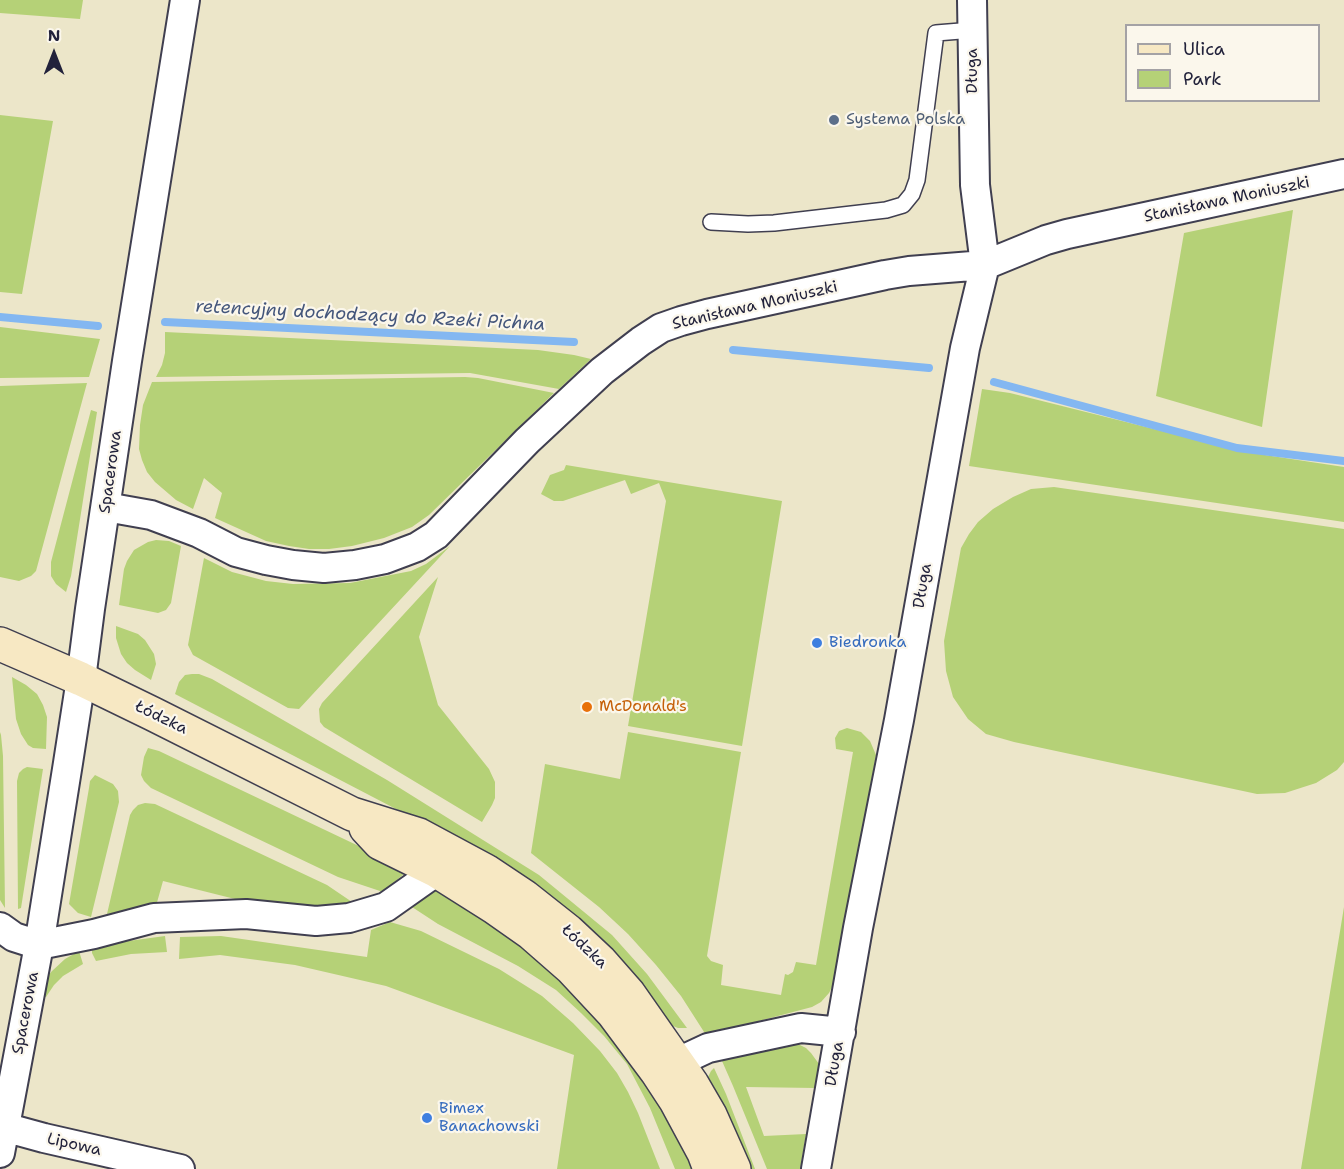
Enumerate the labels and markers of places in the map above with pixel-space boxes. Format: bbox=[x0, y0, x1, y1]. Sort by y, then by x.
place label: Systema Polska bbox=[846, 110, 965, 130]
marker: Systema Polska bbox=[827, 113, 841, 127]
place label: Biedronka bbox=[829, 633, 906, 653]
marker: Biedronka bbox=[810, 636, 824, 650]
place label: McDonald's bbox=[599, 697, 687, 717]
marker: McDonald's bbox=[580, 700, 594, 714]
place label: Bimex Banachowski bbox=[439, 1099, 540, 1137]
marker: Bimex Banachowski bbox=[420, 1111, 434, 1125]

